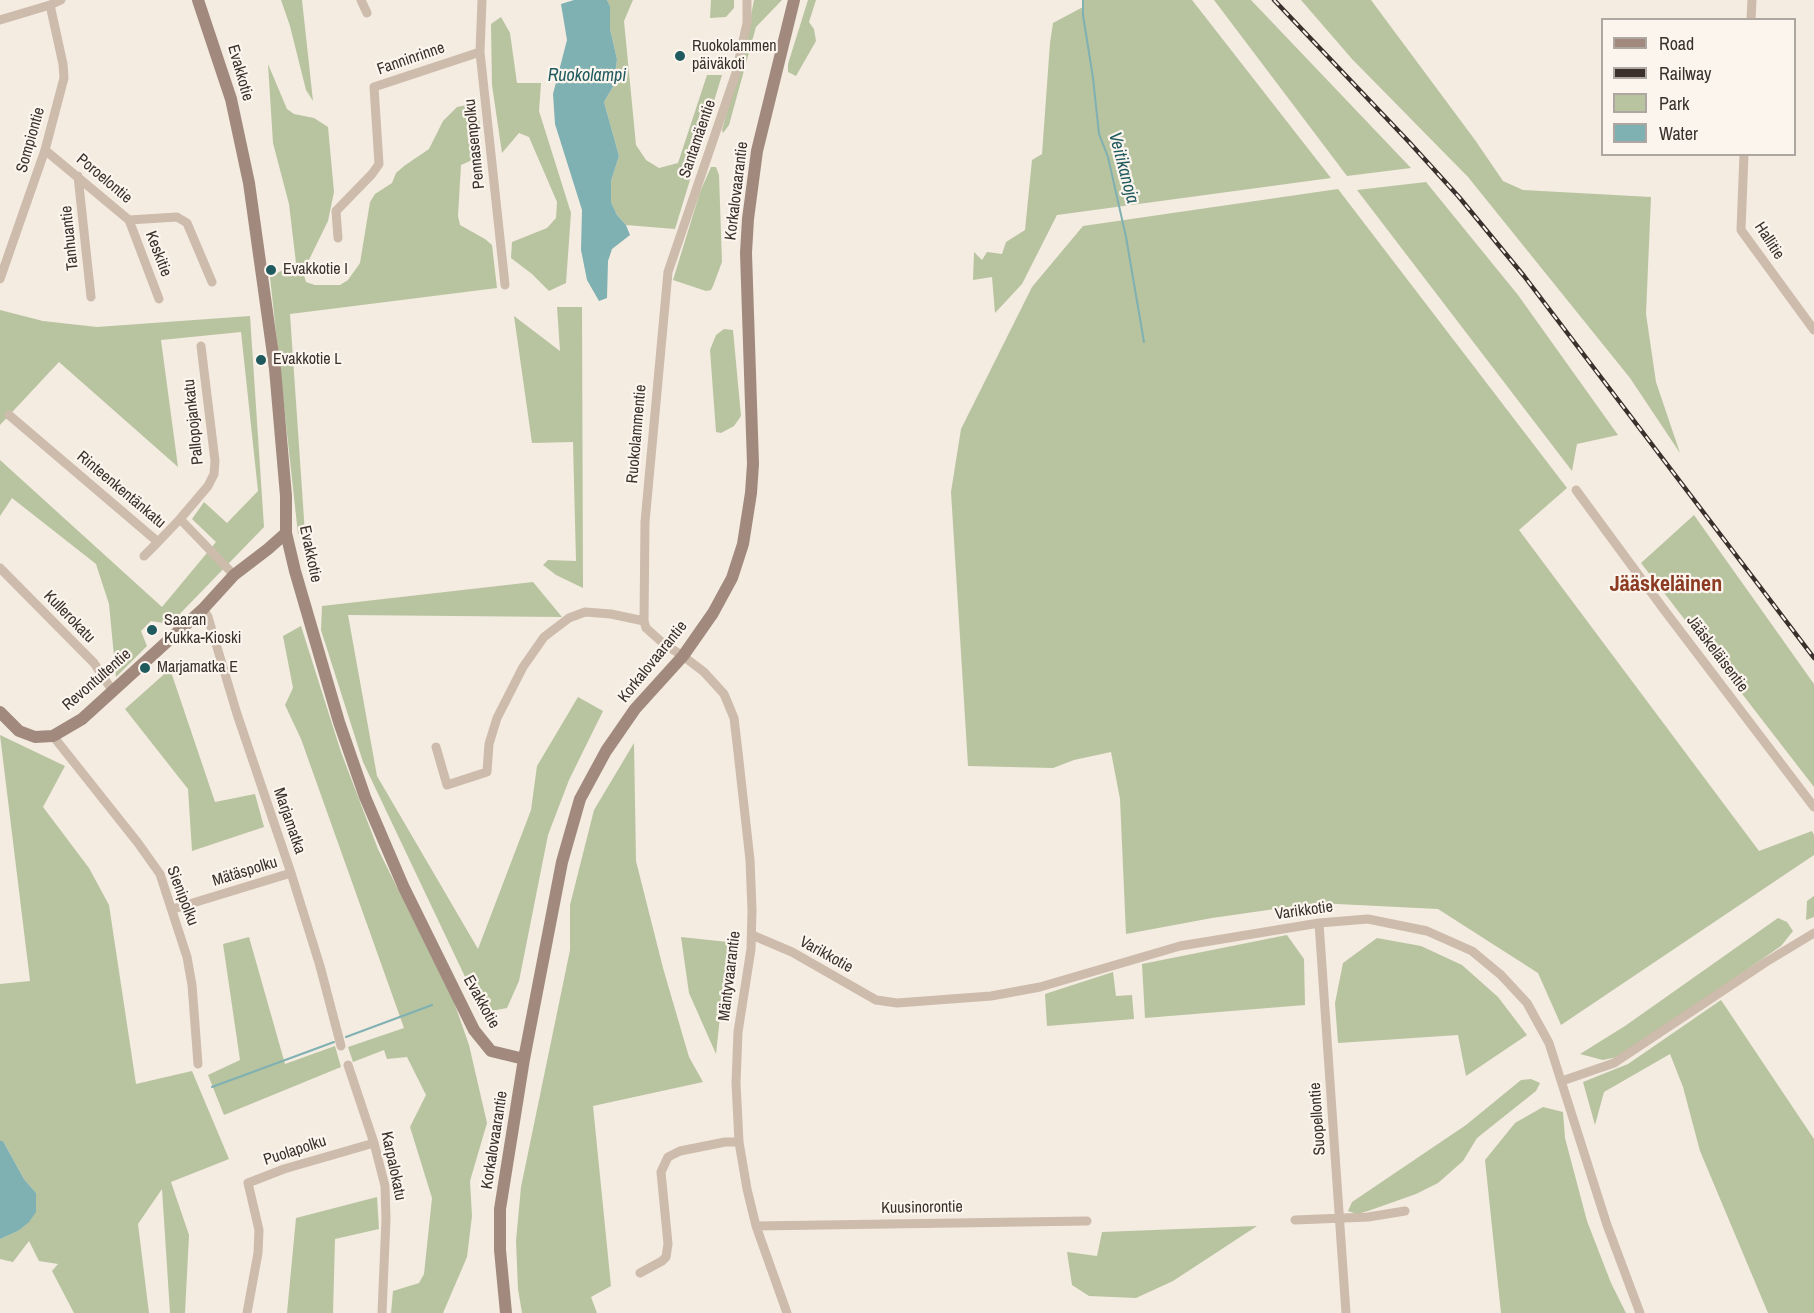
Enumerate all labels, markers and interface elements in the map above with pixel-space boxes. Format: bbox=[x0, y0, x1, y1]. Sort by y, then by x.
legend bbox=[1601, 18, 1796, 156]
text: Road bbox=[1659, 31, 1694, 56]
place label: Ruokolammen päiväkoti bbox=[692, 37, 777, 75]
street label: Fanninrinne bbox=[375, 39, 447, 79]
street label: Evakkotie bbox=[223, 43, 257, 103]
marker: Ruokolammen päiväkoti bbox=[673, 49, 687, 63]
text: Railway bbox=[1659, 61, 1712, 86]
water label: Ruokolampi bbox=[548, 65, 626, 87]
text: Park bbox=[1659, 91, 1689, 116]
street label: Santamäentie bbox=[676, 97, 720, 181]
street label: Pennasenpolku bbox=[461, 98, 489, 190]
street label: Sompiontie bbox=[13, 105, 49, 175]
text: Water bbox=[1659, 121, 1698, 146]
water label: Veitikanoja bbox=[1103, 130, 1143, 206]
street label: Korkalovaarantie bbox=[721, 141, 753, 241]
street label: Poroelontie bbox=[72, 150, 136, 208]
street label: Tanhuantie bbox=[57, 205, 83, 271]
street label: Hallitie bbox=[1750, 219, 1788, 263]
street label: Keskitie bbox=[141, 228, 175, 280]
place label: Evakkotie I bbox=[283, 260, 348, 280]
marker: Evakkotie I bbox=[264, 263, 278, 277]
place label: Evakkotie L bbox=[273, 350, 342, 370]
marker: Evakkotie L bbox=[254, 353, 268, 367]
street label: Pallopojankatu bbox=[180, 378, 208, 466]
street label: Ruokolammentie bbox=[623, 384, 651, 484]
street label: Rinteenkentänkatu bbox=[73, 447, 169, 533]
street label: Evakkotie bbox=[295, 524, 325, 584]
district label: Jääskeläinen bbox=[1610, 572, 1722, 598]
street label: Kullerokatu bbox=[39, 587, 99, 647]
place label: Saaran Kukka-Kioski bbox=[164, 611, 241, 649]
street label: Jääskeläisentie bbox=[1682, 612, 1752, 696]
street label: Korkalovaarantie bbox=[614, 617, 692, 707]
marker: Saaran Kukka-Kioski bbox=[145, 623, 159, 637]
street label: Revontultentie bbox=[59, 645, 135, 715]
place label: Marjamatka E bbox=[157, 658, 238, 678]
marker: Marjamatka E bbox=[138, 661, 152, 675]
street label: Marjamatka bbox=[269, 785, 309, 857]
street label: Mätäspolku bbox=[210, 853, 280, 891]
street label: Sienipolku bbox=[162, 864, 202, 928]
street label: Varikkotie bbox=[1274, 897, 1334, 925]
street label: Mäntyvaarantie bbox=[715, 930, 745, 1022]
street label: Varikkotie bbox=[796, 933, 856, 977]
street label: Evakkotie bbox=[459, 972, 503, 1032]
street label: Suopellontie bbox=[1306, 1082, 1330, 1156]
street label: Korkalovaarantie bbox=[478, 1090, 512, 1190]
street label: Karpalokatu bbox=[376, 1130, 410, 1202]
street label: Puolapolku bbox=[261, 1132, 329, 1170]
street label: Kuusinorontie bbox=[881, 1198, 963, 1218]

